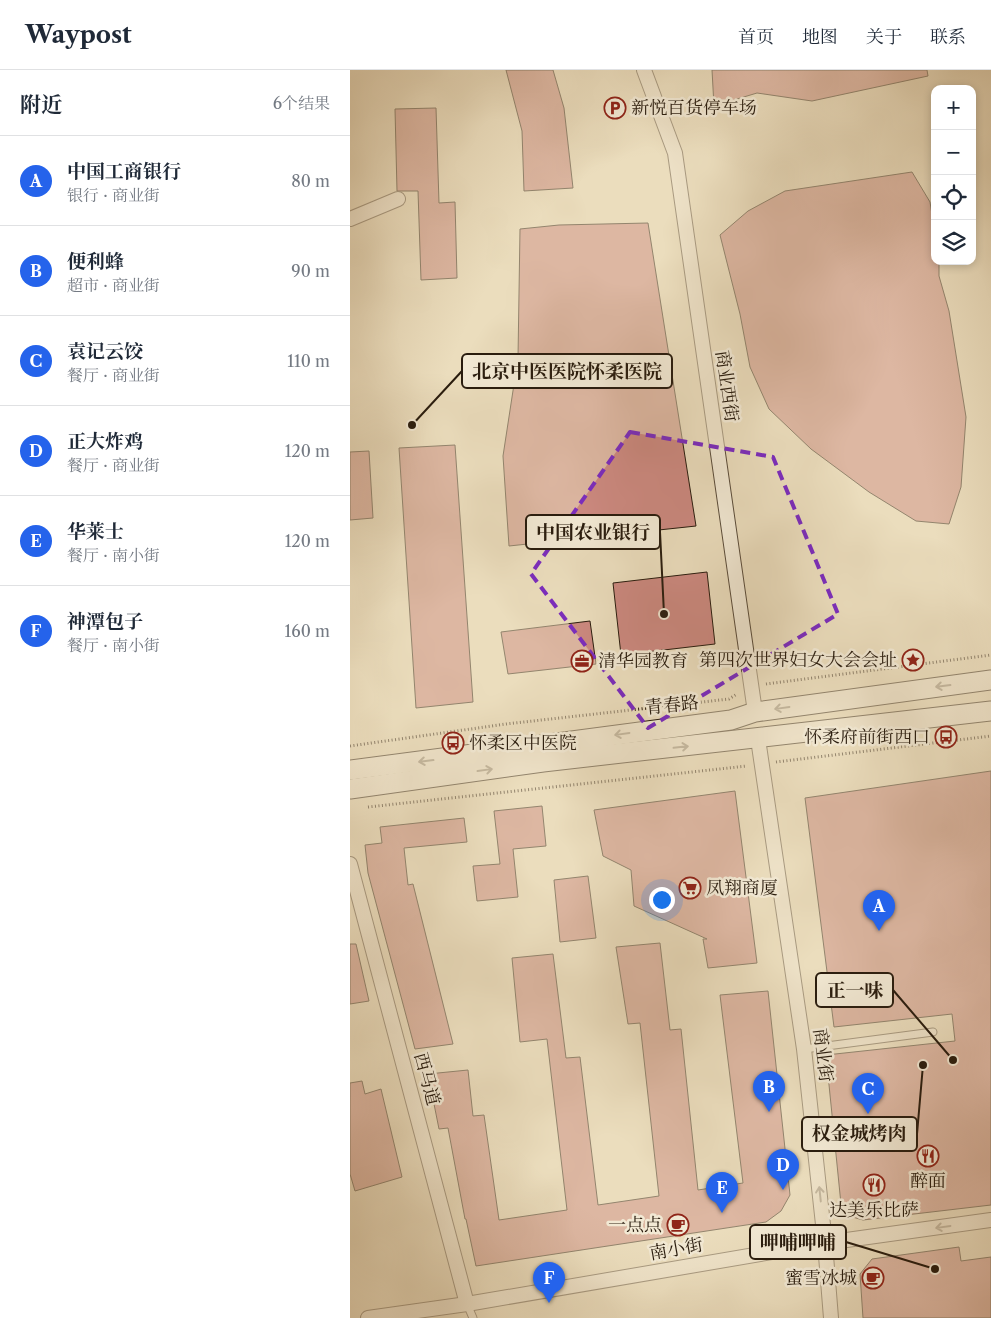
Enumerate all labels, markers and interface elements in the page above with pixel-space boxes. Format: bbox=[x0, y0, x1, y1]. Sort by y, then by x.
text: Waypost bbox=[25, 20, 132, 49]
text: 首页 bbox=[738, 26, 774, 48]
text: 地图 bbox=[802, 26, 838, 48]
text: 关于 bbox=[866, 26, 902, 48]
text: 联系 bbox=[930, 26, 966, 48]
map controls bbox=[931, 85, 976, 265]
button: + bbox=[931, 85, 976, 130]
text: 附近 bbox=[20, 92, 62, 117]
text: 6个结果 bbox=[273, 93, 330, 113]
parking icon: 新悦百货停车场 bbox=[603, 96, 627, 120]
place label: 新悦百货停车场 bbox=[631, 97, 757, 119]
button: − bbox=[931, 130, 976, 175]
text: 中国工商银行 bbox=[67, 160, 181, 183]
text: A bbox=[30, 171, 42, 191]
text: 80 m bbox=[291, 171, 330, 191]
button: locate bbox=[931, 175, 976, 220]
text: 银行 · 商业街 bbox=[67, 185, 160, 205]
button: layers bbox=[931, 220, 976, 265]
text: 便利蜂 bbox=[67, 250, 124, 273]
text: B bbox=[30, 261, 42, 281]
text: 90 m bbox=[291, 261, 330, 281]
text: 超市 · 商业街 bbox=[67, 275, 160, 295]
text: 袁记云饺 bbox=[67, 340, 143, 363]
street label: 商业西街 bbox=[711, 349, 743, 423]
text: C bbox=[30, 351, 42, 371]
text: 110 m bbox=[287, 351, 330, 371]
callout: 北京中医医院怀柔医院 bbox=[462, 354, 672, 388]
text: 北京中医医院怀柔医院 bbox=[472, 360, 662, 383]
text: 餐厅 · 商业街 bbox=[67, 365, 160, 385]
text: 正大炸鸡 bbox=[67, 430, 143, 453]
text: D bbox=[29, 441, 43, 461]
text: 120 m bbox=[285, 441, 330, 461]
text: 餐厅 · 商业街 bbox=[67, 455, 160, 475]
callout: 中国农业银行 bbox=[526, 515, 660, 549]
text: 华莱士 bbox=[67, 520, 124, 543]
text: 中国农业银行 bbox=[536, 521, 650, 544]
text: E bbox=[30, 531, 42, 551]
text: 120 m bbox=[285, 531, 330, 551]
text: 餐厅 · 南小街 bbox=[67, 545, 160, 565]
text: 神潭包子 bbox=[67, 610, 143, 633]
text: F bbox=[31, 621, 41, 641]
text: 160 m bbox=[285, 621, 330, 641]
text: 餐厅 · 南小街 bbox=[67, 635, 160, 655]
place icon: 第四次世界妇女大会会址 bbox=[901, 648, 925, 672]
office icon: 清华园教育 bbox=[570, 649, 594, 673]
place label: 第四次世界妇女大会会址 bbox=[699, 649, 897, 671]
place label: 清华园教育 bbox=[598, 650, 688, 672]
one-way arrow bbox=[935, 681, 951, 691]
street label: 青春路 bbox=[644, 691, 700, 719]
one-way arrow bbox=[774, 703, 790, 713]
bus stop icon: 怀柔府前街西口 bbox=[934, 725, 958, 749]
place label: 怀柔府前街西口 bbox=[804, 726, 930, 748]
one-way arrow bbox=[614, 730, 630, 740]
bus stop icon: 怀柔区中医院 bbox=[441, 731, 465, 755]
place label: 怀柔区中医院 bbox=[469, 732, 577, 754]
one-way arrow bbox=[673, 742, 689, 752]
one-way arrow bbox=[418, 756, 434, 766]
one-way arrow bbox=[477, 765, 493, 775]
supermarket icon: 凤翔商厦 bbox=[678, 876, 702, 900]
place label: 凤翔商厦 bbox=[706, 877, 778, 899]
your location bbox=[649, 887, 675, 913]
pin: A bbox=[863, 890, 895, 931]
callout: 正一味 bbox=[816, 973, 893, 1007]
text: 正一味 bbox=[826, 979, 884, 1002]
street label: 商业街 bbox=[809, 1027, 837, 1083]
street label: 西马道 bbox=[409, 1050, 445, 1108]
pin: B bbox=[753, 1071, 785, 1112]
pin: C bbox=[852, 1073, 884, 1114]
callout: 权金城烤肉 bbox=[802, 1117, 917, 1151]
text: 权金城烤肉 bbox=[811, 1122, 907, 1145]
restaurant icon: 醉面 bbox=[916, 1144, 940, 1168]
pin: D bbox=[767, 1149, 799, 1190]
place label: 醉面 bbox=[910, 1170, 946, 1192]
pin: E bbox=[706, 1172, 738, 1213]
restaurant icon: 达美乐比萨 bbox=[862, 1173, 886, 1197]
one-way arrow bbox=[815, 1187, 825, 1203]
place label: 达美乐比萨 bbox=[829, 1199, 919, 1221]
cafe icon: 一点点 bbox=[666, 1213, 690, 1237]
place label: 一点点 bbox=[608, 1214, 662, 1236]
one-way arrow bbox=[935, 1222, 951, 1232]
callout: 呷哺呷哺 bbox=[750, 1225, 846, 1259]
text: 呷哺呷哺 bbox=[760, 1231, 836, 1254]
street label: 南小街 bbox=[648, 1233, 704, 1265]
pin: F bbox=[533, 1262, 565, 1303]
cafe icon: 蜜雪冰城 bbox=[861, 1266, 885, 1290]
place label: 蜜雪冰城 bbox=[785, 1267, 857, 1289]

